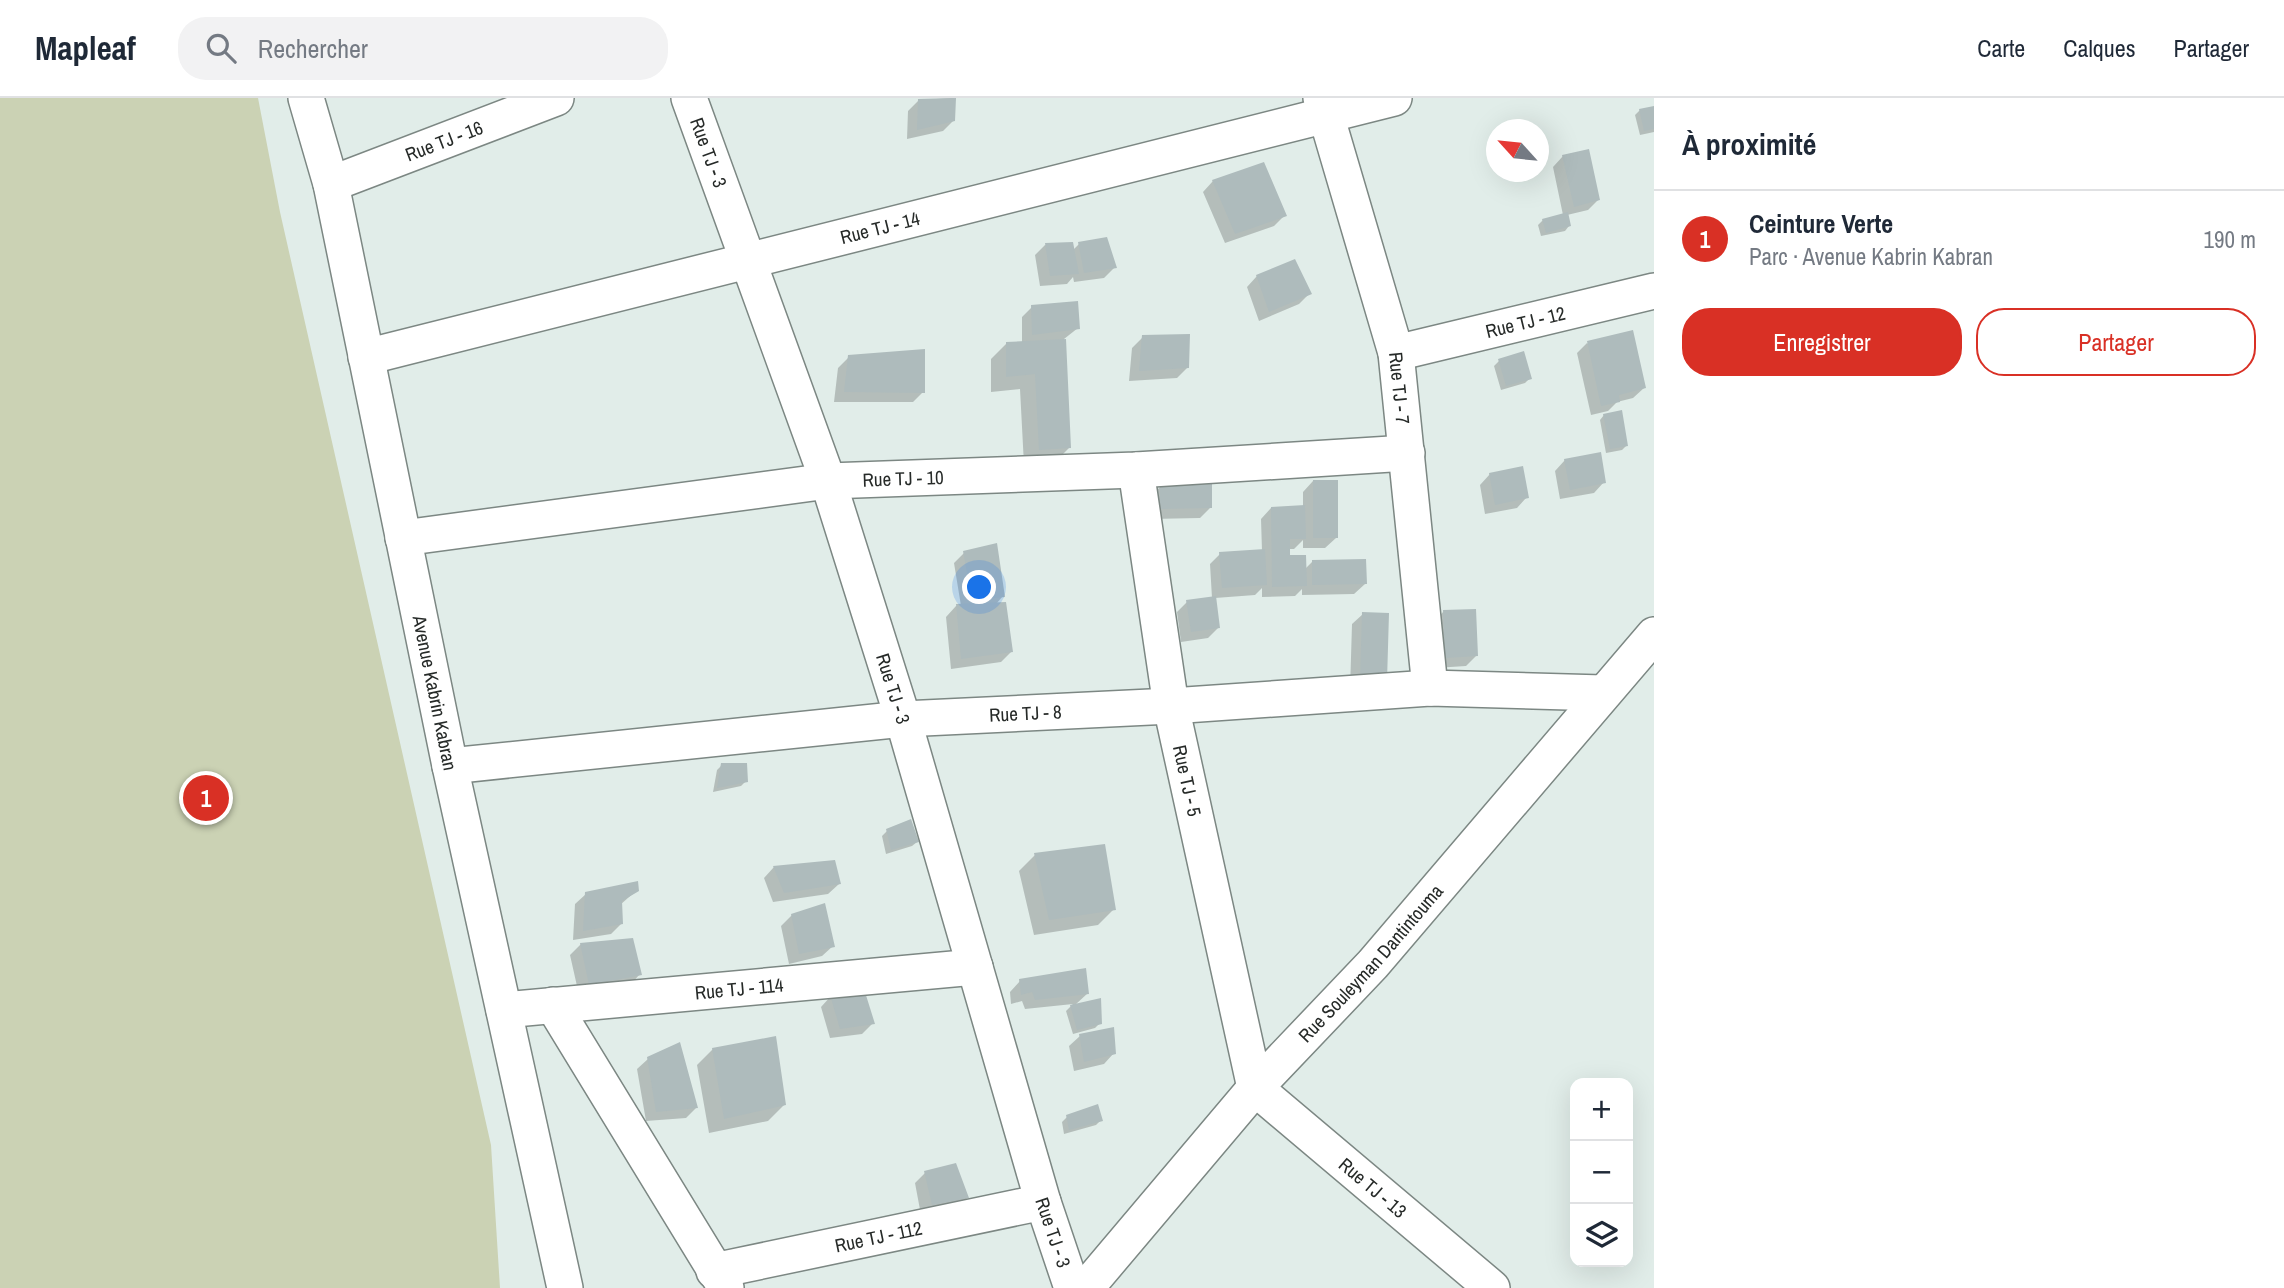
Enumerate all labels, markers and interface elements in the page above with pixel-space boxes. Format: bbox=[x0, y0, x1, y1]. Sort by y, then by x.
search box bbox=[178, 17, 668, 80]
text: Mapleaf bbox=[35, 26, 136, 70]
icon: search bbox=[202, 29, 240, 67]
text: Rechercher bbox=[258, 31, 368, 66]
text: Carte bbox=[1977, 32, 2025, 64]
text: Calques bbox=[2063, 32, 2136, 64]
text: Partager bbox=[2174, 32, 2249, 64]
street label: Rue TJ - 16 bbox=[401, 114, 487, 167]
street label: Rue TJ - 3 bbox=[684, 114, 733, 191]
north arrow bbox=[1486, 119, 1549, 182]
text: À proximité bbox=[1682, 124, 1816, 164]
street label: Rue TJ - 14 bbox=[837, 205, 923, 250]
text: Ceinture Verte bbox=[1749, 206, 1893, 241]
text: 1 bbox=[1700, 224, 1710, 255]
text: 190 m bbox=[2204, 224, 2256, 255]
text: Parc · Avenue Kabrin Kabran bbox=[1749, 241, 1993, 272]
street label: Rue TJ - 12 bbox=[1483, 300, 1568, 344]
button: Enregistrer bbox=[1682, 308, 1962, 376]
button: Partager bbox=[1976, 308, 2256, 376]
street label: Rue TJ - 7 bbox=[1383, 351, 1416, 426]
street label: Rue TJ - 10 bbox=[862, 464, 944, 493]
your location bbox=[962, 570, 996, 604]
street label: Avenue Kabrin Kabran bbox=[406, 612, 464, 773]
street label: Rue TJ - 3 bbox=[870, 650, 917, 727]
street label: Rue TJ - 8 bbox=[989, 698, 1062, 728]
street label: Rue TJ - 5 bbox=[1167, 742, 1208, 819]
pin: 1 bbox=[183, 772, 229, 824]
street label: Rue Souleyman Dantintouma bbox=[1292, 878, 1449, 1048]
street label: Rue TJ - 114 bbox=[694, 972, 785, 1006]
map controls bbox=[1570, 1078, 1633, 1267]
button: + bbox=[1570, 1078, 1633, 1141]
button: − bbox=[1570, 1141, 1633, 1204]
street label: Rue TJ - 13 bbox=[1333, 1151, 1412, 1224]
street label: Rue TJ - 3 bbox=[1029, 1194, 1077, 1271]
button: layers bbox=[1570, 1204, 1633, 1267]
street label: Rue TJ - 112 bbox=[832, 1215, 925, 1258]

